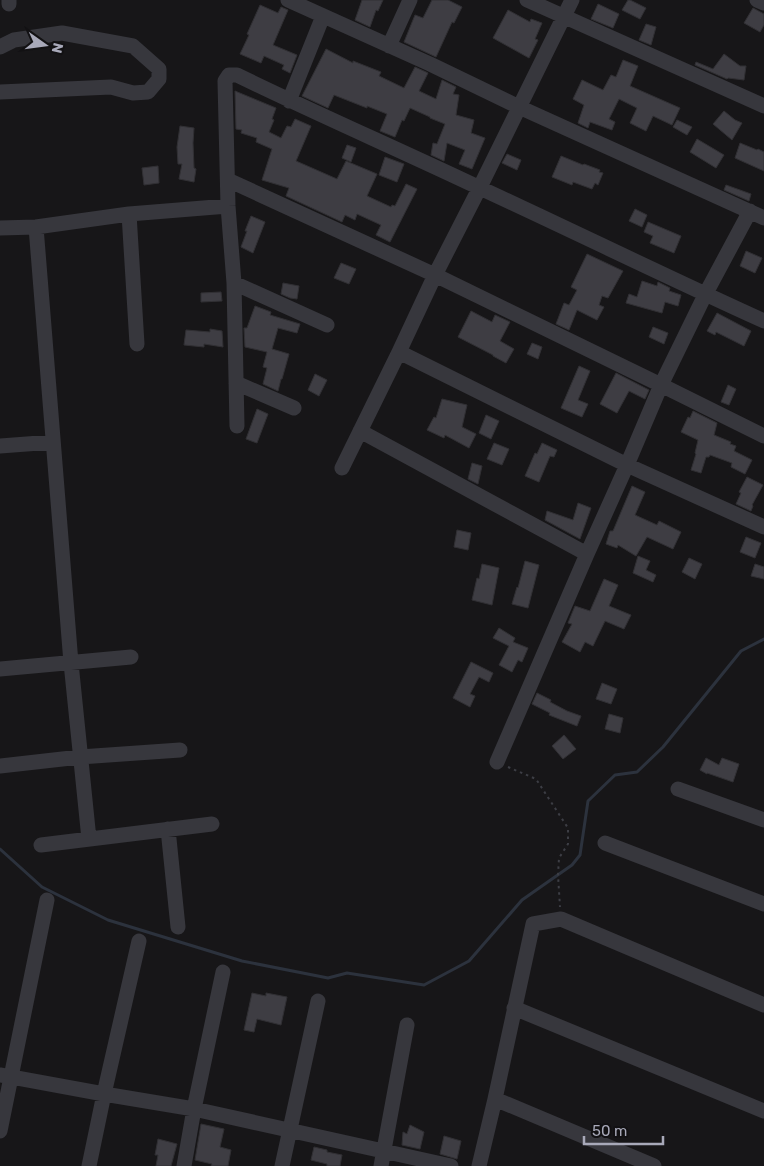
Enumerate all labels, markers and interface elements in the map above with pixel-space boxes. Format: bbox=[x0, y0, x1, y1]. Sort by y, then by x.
north arrow bbox=[20, 20, 70, 70]
text: N bbox=[48, 41, 67, 55]
scale bar bbox=[584, 1114, 663, 1146]
text: 50 m bbox=[592, 1122, 627, 1140]

